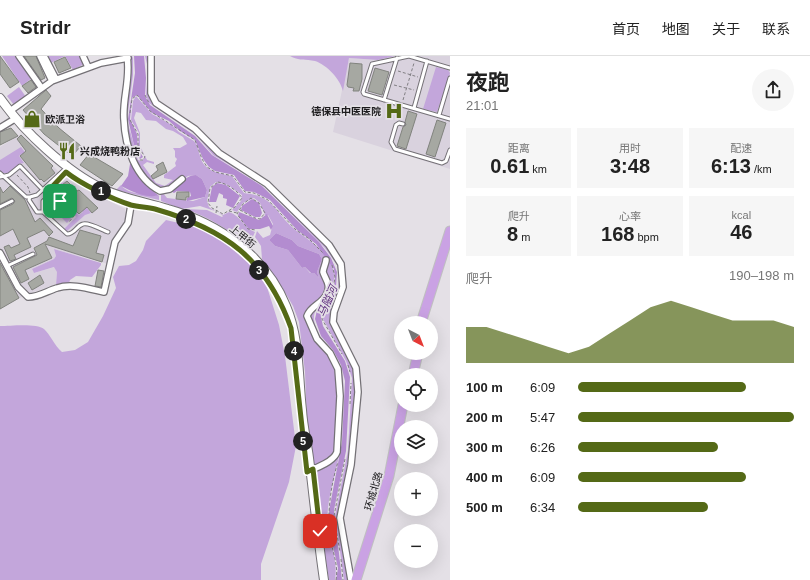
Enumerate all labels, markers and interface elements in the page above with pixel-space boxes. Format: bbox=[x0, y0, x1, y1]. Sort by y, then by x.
text: Stridr bbox=[20, 17, 71, 38]
text: 首页 bbox=[612, 21, 640, 37]
text: 地图 bbox=[662, 21, 690, 37]
text: 关于 bbox=[712, 21, 740, 37]
text: 联系 bbox=[762, 21, 790, 37]
button: share bbox=[752, 69, 794, 111]
text: 夜跑 bbox=[466, 70, 510, 95]
text: 21:01 bbox=[466, 98, 499, 113]
hospital icon: 德保县中医医院 bbox=[384, 101, 404, 121]
place label: 德保县中医医院 bbox=[311, 105, 381, 117]
shop icon: 欧派卫浴 bbox=[22, 109, 42, 129]
place label: 欧派卫浴 bbox=[45, 114, 85, 125]
restaurant icon: 兴成烧鸭粉店 bbox=[57, 141, 77, 161]
text: 距离 bbox=[508, 142, 530, 154]
text: 用时 bbox=[619, 142, 641, 154]
text: 配速 bbox=[730, 142, 752, 154]
place label: 兴成烧鸭粉店 bbox=[80, 145, 140, 157]
text: 0.61 bbox=[490, 155, 529, 177]
text: 3:48 bbox=[610, 155, 650, 177]
text: 6:13 bbox=[711, 155, 751, 177]
text: km bbox=[529, 163, 547, 175]
text: /km bbox=[751, 163, 772, 175]
pin: 1 bbox=[91, 181, 111, 201]
pin bbox=[43, 184, 77, 218]
text: 1 bbox=[98, 185, 104, 197]
icon: arrive bbox=[49, 190, 71, 212]
pin: 2 bbox=[176, 209, 196, 229]
text: kcal bbox=[732, 209, 751, 221]
text: 爬升 bbox=[508, 210, 530, 222]
text: 心率 bbox=[619, 210, 641, 222]
text: 2 bbox=[183, 213, 189, 225]
text: 46 bbox=[730, 221, 752, 243]
street label: 上甲街 bbox=[228, 223, 258, 250]
text: 8 bbox=[507, 223, 518, 245]
text: 168 bbox=[601, 223, 634, 245]
text: m bbox=[518, 231, 530, 243]
text: bpm bbox=[634, 231, 659, 243]
pin: 3 bbox=[249, 260, 269, 280]
text: 3 bbox=[256, 264, 262, 276]
text: 190–198 m bbox=[729, 268, 794, 283]
text: 爬升 bbox=[466, 271, 492, 286]
water label: 马隘河 bbox=[315, 282, 340, 319]
north arrow bbox=[394, 316, 438, 360]
map controls bbox=[394, 316, 438, 568]
pin: 4 bbox=[284, 341, 304, 361]
text: 4 bbox=[291, 345, 297, 357]
button: locate bbox=[394, 368, 438, 412]
text: 100 m bbox=[466, 380, 503, 395]
text: 6:09 bbox=[530, 380, 555, 395]
text: 200 m bbox=[466, 410, 503, 425]
text: 5:47 bbox=[530, 410, 555, 425]
button: layers bbox=[394, 420, 438, 464]
pin: 5 bbox=[293, 431, 313, 451]
text: 5 bbox=[300, 435, 306, 447]
text: 300 m bbox=[466, 440, 503, 455]
text: 6:26 bbox=[530, 440, 555, 455]
street label: 环城北路 bbox=[363, 470, 384, 512]
text: 400 m bbox=[466, 470, 503, 485]
text: 6:09 bbox=[530, 470, 555, 485]
button: + bbox=[394, 472, 438, 516]
text: 500 m bbox=[466, 500, 503, 515]
text: 6:34 bbox=[530, 500, 555, 515]
pin bbox=[303, 514, 337, 548]
icon: check bbox=[309, 520, 331, 542]
button: − bbox=[394, 524, 438, 568]

